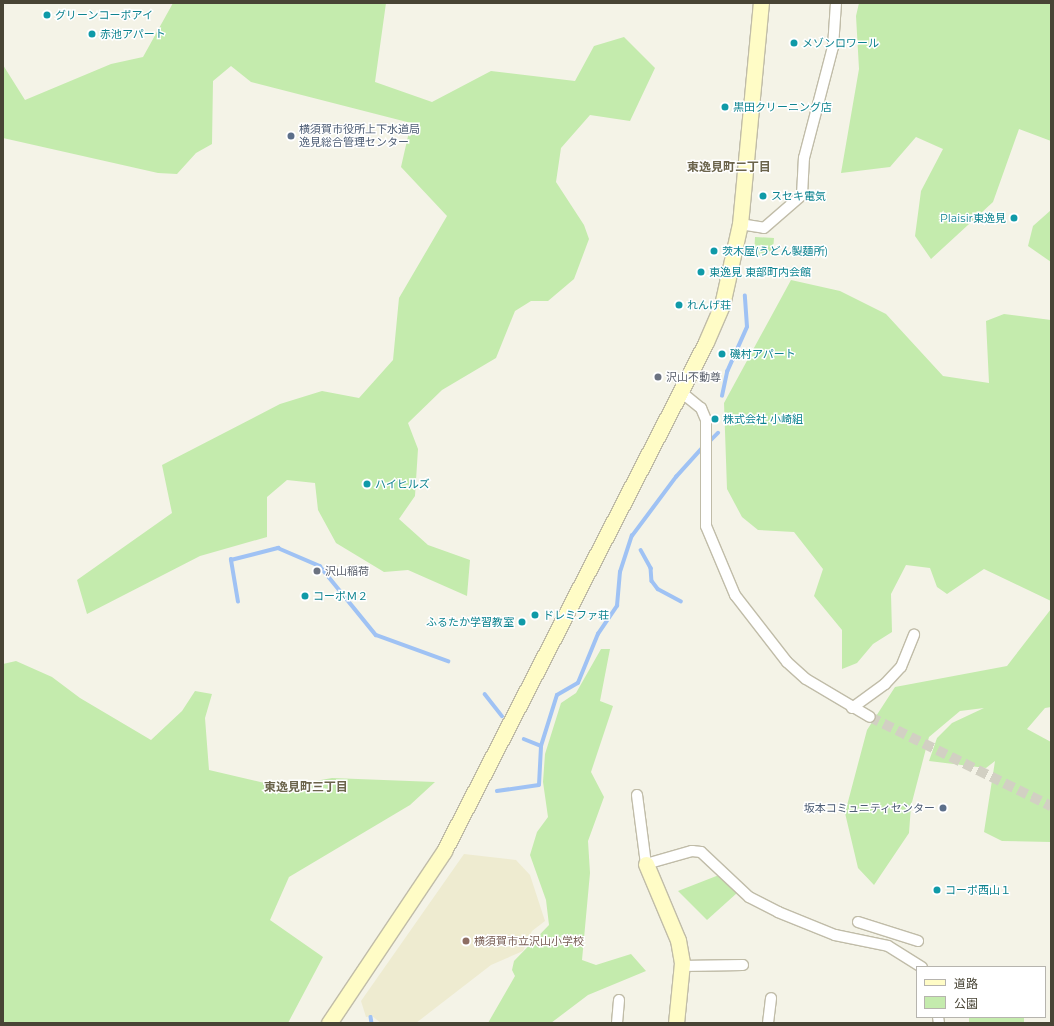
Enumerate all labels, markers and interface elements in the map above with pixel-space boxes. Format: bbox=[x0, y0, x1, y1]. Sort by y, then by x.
place label: グリーンコーポアイ bbox=[55, 8, 154, 22]
marker: グリーンコーポアイ bbox=[42, 10, 52, 20]
place label: 赤池アパート bbox=[100, 27, 166, 41]
marker: 赤池アパート bbox=[87, 29, 97, 39]
place label: メゾンロワール bbox=[802, 36, 879, 50]
marker: メゾンロワール bbox=[789, 38, 799, 48]
place label: 黒田クリーニング店 bbox=[733, 100, 832, 114]
marker: 黒田クリーニング店 bbox=[720, 102, 730, 112]
place label: 横須賀市役所上下水道局 逸見総合管理センター bbox=[299, 123, 420, 149]
marker: 横須賀市役所上下水道局 逸見総合管理センター bbox=[286, 131, 296, 141]
district label: 東逸見町二丁目 bbox=[687, 160, 771, 174]
place label: スセキ電気 bbox=[771, 189, 826, 203]
marker: スセキ電気 bbox=[758, 191, 768, 201]
place label: Plaisir東逸見 bbox=[940, 211, 1006, 225]
marker: Plaisir東逸見 bbox=[1009, 213, 1019, 223]
place label: 茨木屋(うどん製麺所) bbox=[722, 244, 828, 258]
marker: 茨木屋(うどん製麺所) bbox=[709, 246, 719, 256]
place label: 東逸見 東部町内会館 bbox=[709, 265, 811, 279]
marker: 東逸見 東部町内会館 bbox=[696, 267, 706, 277]
place label: れんげ荘 bbox=[687, 298, 731, 312]
marker: れんげ荘 bbox=[674, 300, 684, 310]
place label: 磯村アパート bbox=[730, 347, 796, 361]
marker: 磯村アパート bbox=[717, 349, 727, 359]
place label: 沢山不動尊 bbox=[666, 370, 721, 384]
marker: 沢山不動尊 bbox=[653, 372, 663, 382]
place label: 株式会社 小崎組 bbox=[723, 412, 803, 426]
marker: 株式会社 小崎組 bbox=[710, 414, 720, 424]
place label: ハイヒルズ bbox=[375, 477, 430, 491]
marker: ハイヒルズ bbox=[362, 479, 372, 489]
place label: 沢山稲荷 bbox=[325, 564, 369, 578]
marker: 沢山稲荷 bbox=[312, 566, 322, 576]
place label: コーポＭ２ bbox=[313, 589, 368, 603]
marker: コーポＭ２ bbox=[300, 591, 310, 601]
place label: ドレミファ荘 bbox=[543, 608, 609, 622]
marker: ドレミファ荘 bbox=[530, 610, 540, 620]
place label: ふるたか学習教室 bbox=[426, 615, 514, 629]
marker: ふるたか学習教室 bbox=[517, 617, 527, 627]
district label: 東逸見町三丁目 bbox=[264, 780, 348, 794]
place label: 坂本コミュニティセンター bbox=[803, 801, 935, 815]
marker: 坂本コミュニティセンター bbox=[938, 803, 948, 813]
place label: コーポ西山１ bbox=[945, 883, 1011, 897]
marker: コーポ西山１ bbox=[932, 885, 942, 895]
place label: 横須賀市立沢山小学校 bbox=[474, 934, 584, 948]
marker: 横須賀市立沢山小学校 bbox=[461, 936, 471, 946]
legend bbox=[916, 966, 1046, 1018]
text: 道路 bbox=[954, 976, 978, 991]
text: 公園 bbox=[954, 996, 978, 1011]

